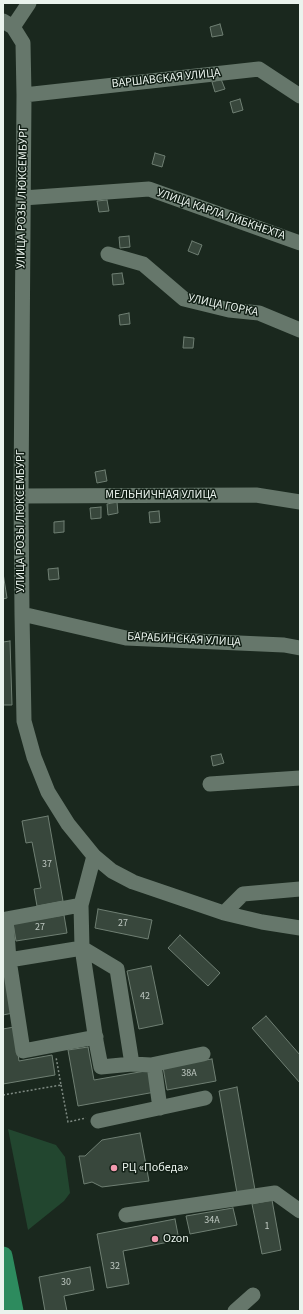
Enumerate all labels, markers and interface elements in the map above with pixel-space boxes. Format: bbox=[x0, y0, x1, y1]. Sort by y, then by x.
street label: ВАРШАВСКАЯ УЛИЦА bbox=[111, 66, 221, 92]
street label: УЛИЦА РОЗЫ ЛЮКСЕМБУРГ bbox=[15, 125, 31, 269]
street label: УЛИЦА КАРЛА ЛИБКНЕХТА bbox=[155, 186, 287, 244]
street label: УЛИЦА ГОРКА bbox=[187, 292, 259, 320]
street label: УЛИЦА РОЗЫ ЛЮКСЕМБУРГ bbox=[14, 449, 28, 593]
street label: МЕЛЬНИЧНАЯ УЛИЦА bbox=[105, 488, 217, 502]
street label: БАРАБИНСКАЯ УЛИЦА bbox=[127, 630, 241, 650]
house number: 37 bbox=[42, 859, 52, 871]
house number: 27 bbox=[118, 918, 128, 930]
house number: 27 bbox=[35, 922, 45, 934]
house number: 42 bbox=[140, 991, 150, 1003]
house number: 38А bbox=[181, 1068, 197, 1080]
place label: РЦ «Победа» bbox=[122, 1161, 188, 1175]
marker: РЦ «Победа» bbox=[109, 1163, 119, 1173]
house number: 34А bbox=[204, 1215, 220, 1227]
house number: 1 bbox=[265, 1221, 269, 1233]
place label: Ozon bbox=[163, 1232, 189, 1246]
marker: Ozon bbox=[150, 1234, 160, 1244]
house number: 32 bbox=[110, 1261, 120, 1273]
house number: 30 bbox=[61, 1277, 71, 1289]

